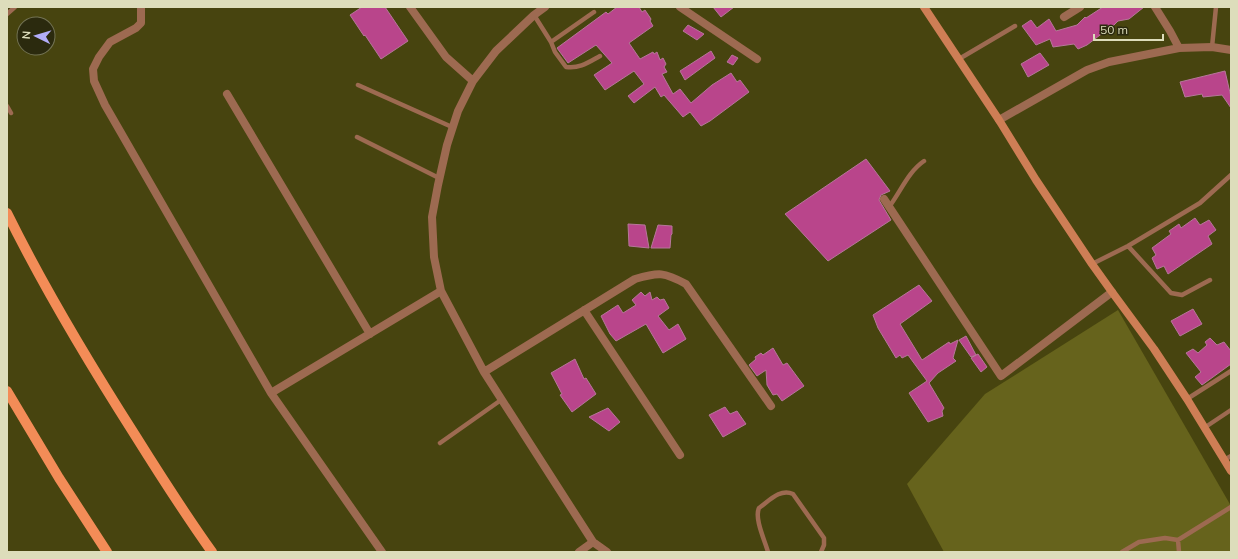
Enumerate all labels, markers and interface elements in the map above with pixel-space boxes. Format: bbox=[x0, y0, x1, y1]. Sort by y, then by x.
north arrow bbox=[16, 16, 56, 56]
scale bar bbox=[1094, 16, 1163, 42]
text: 50 m bbox=[1100, 22, 1128, 37]
text: N bbox=[19, 30, 33, 40]

